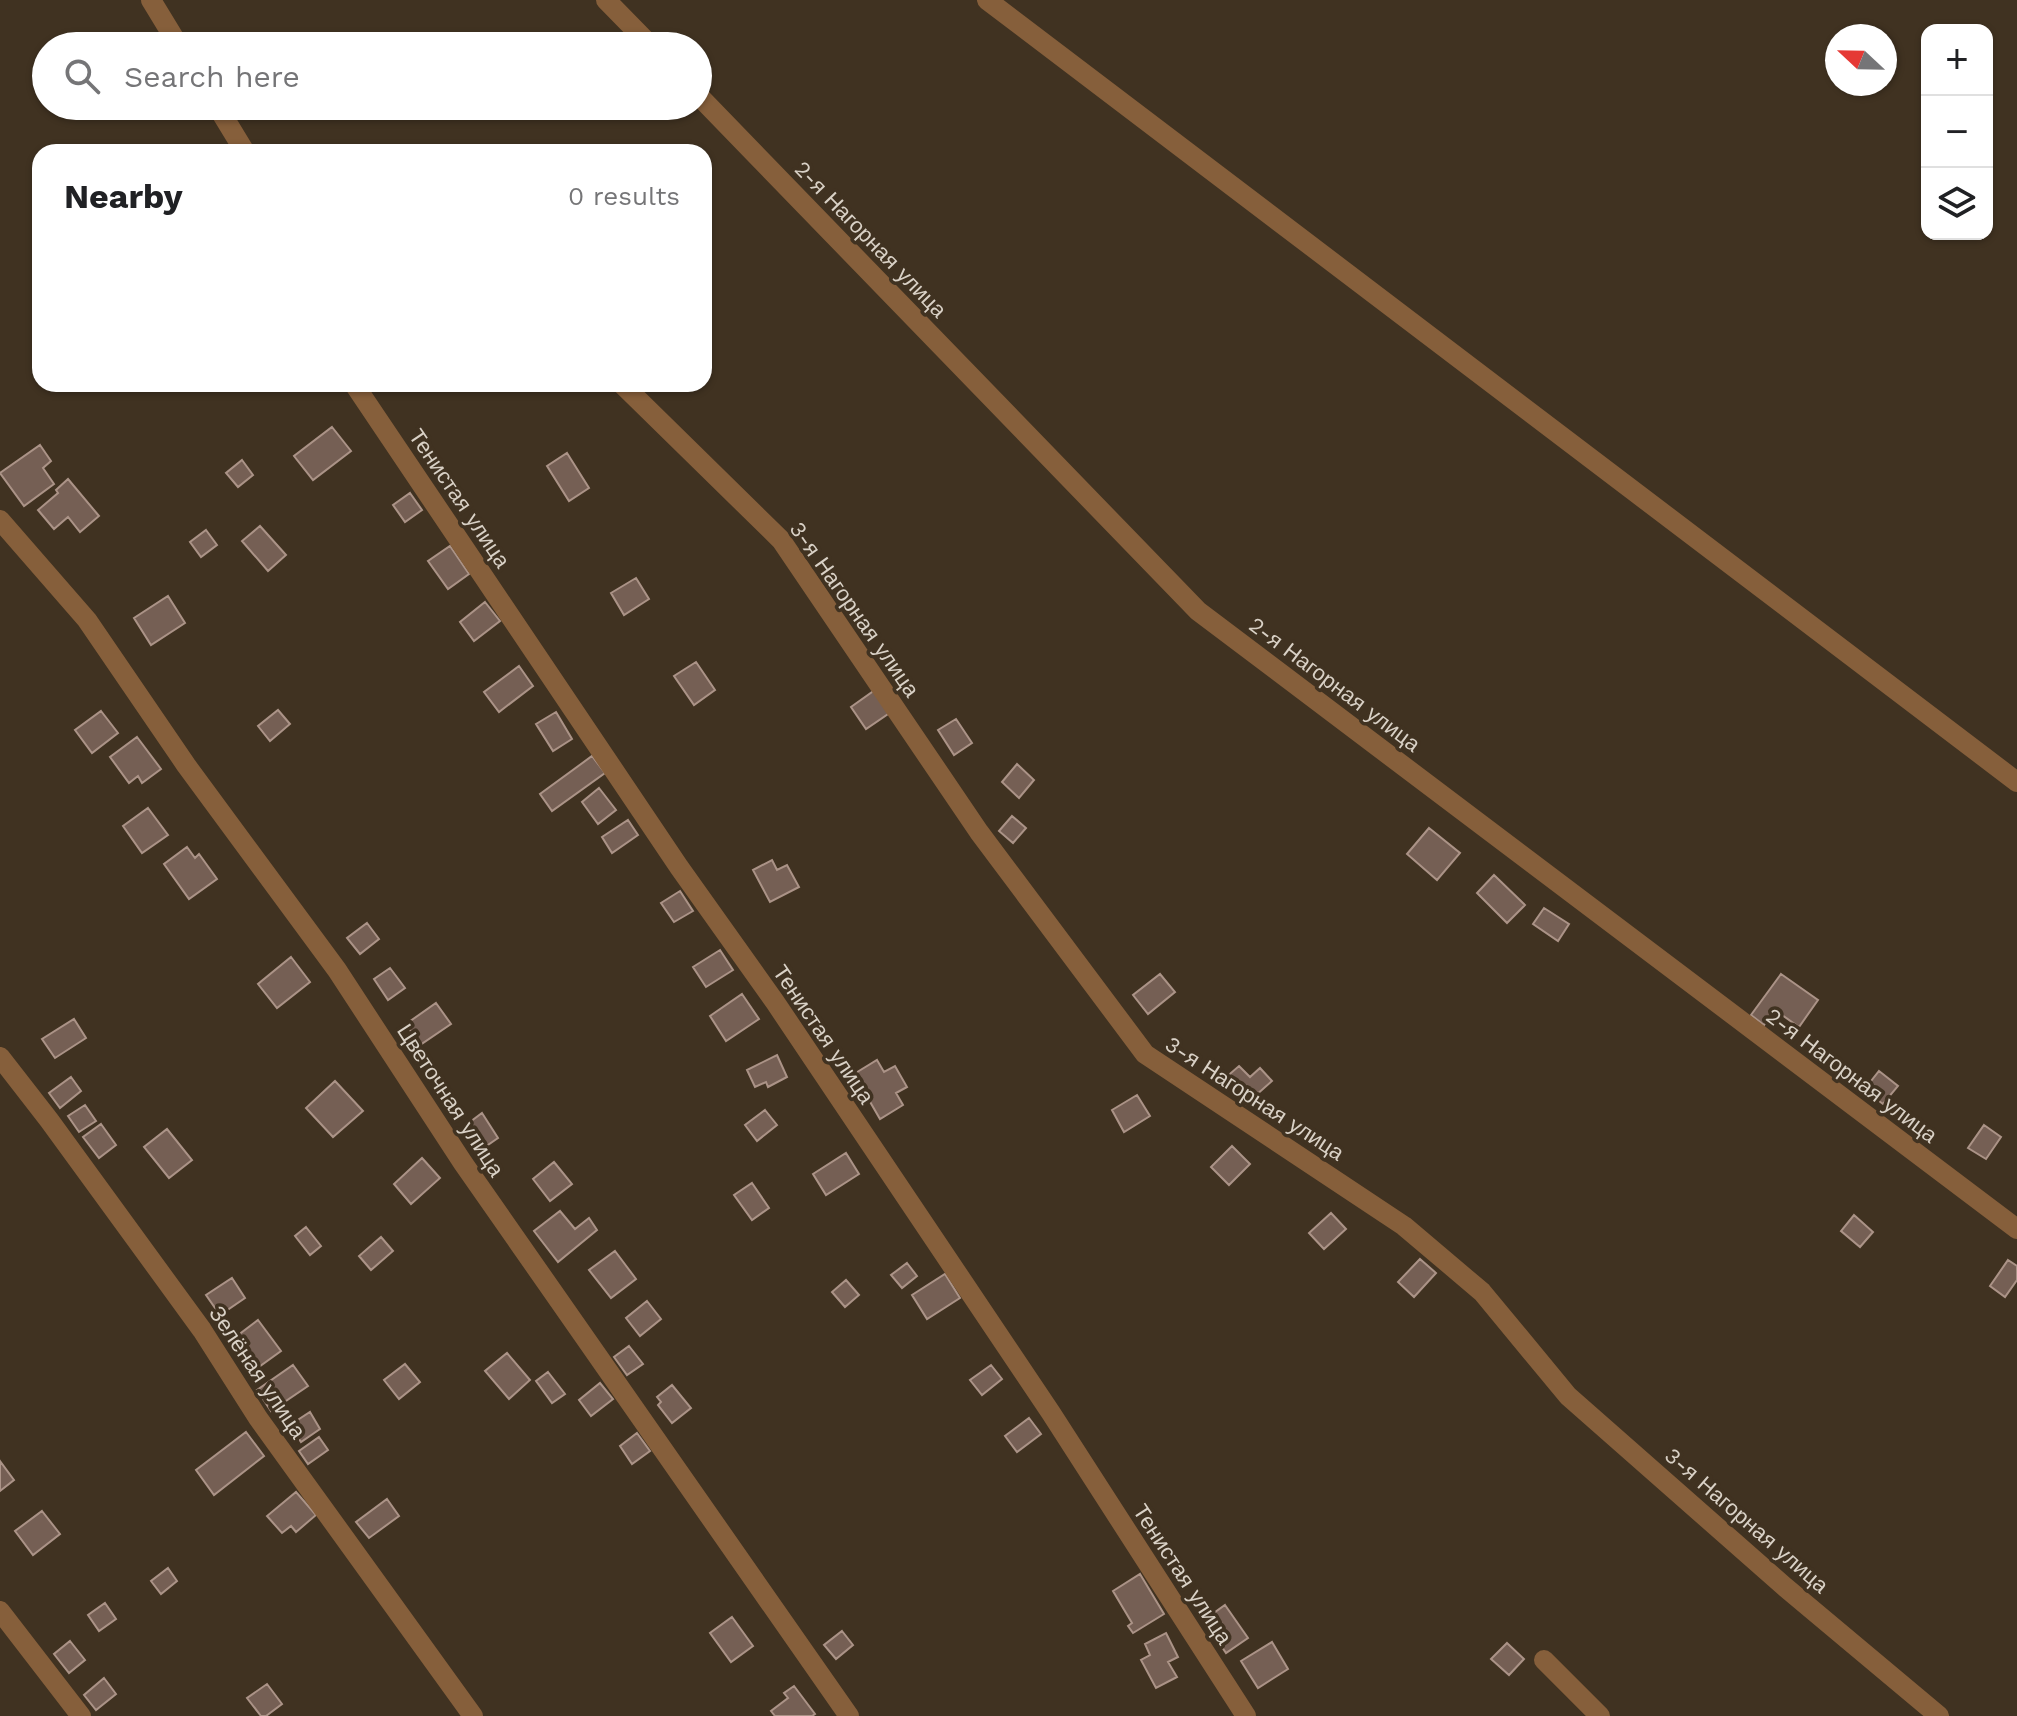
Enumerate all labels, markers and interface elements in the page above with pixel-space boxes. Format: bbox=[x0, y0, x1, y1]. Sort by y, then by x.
north arrow bbox=[1825, 24, 1897, 96]
map controls bbox=[1921, 24, 1993, 240]
button: + bbox=[1921, 24, 1993, 96]
search box bbox=[32, 32, 712, 120]
icon: search bbox=[60, 54, 104, 98]
text: Search here bbox=[124, 59, 300, 94]
button: − bbox=[1921, 96, 1993, 168]
street label: 2-я Нагорная улица bbox=[790, 156, 952, 323]
button: layers bbox=[1921, 168, 1993, 240]
text: Nearby bbox=[64, 176, 183, 216]
text: 0 results bbox=[568, 181, 680, 211]
street label: Тенистая улица bbox=[404, 424, 516, 573]
street label: 3-я Нагорная улица bbox=[785, 517, 925, 702]
street label: 2-я Нагорная улица bbox=[1244, 612, 1426, 757]
street label: Тенистая улица bbox=[768, 960, 880, 1109]
street label: 2-я Нагорная улица bbox=[1761, 1003, 1943, 1148]
street label: Цветочная улица bbox=[392, 1019, 510, 1182]
street label: 3-я Нагорная улица bbox=[1161, 1031, 1349, 1166]
street label: Зелёная улица bbox=[204, 1301, 311, 1444]
street label: 3-я Нагорная улица bbox=[1660, 1443, 1834, 1599]
street label: Тенистая улица bbox=[1128, 1500, 1238, 1650]

